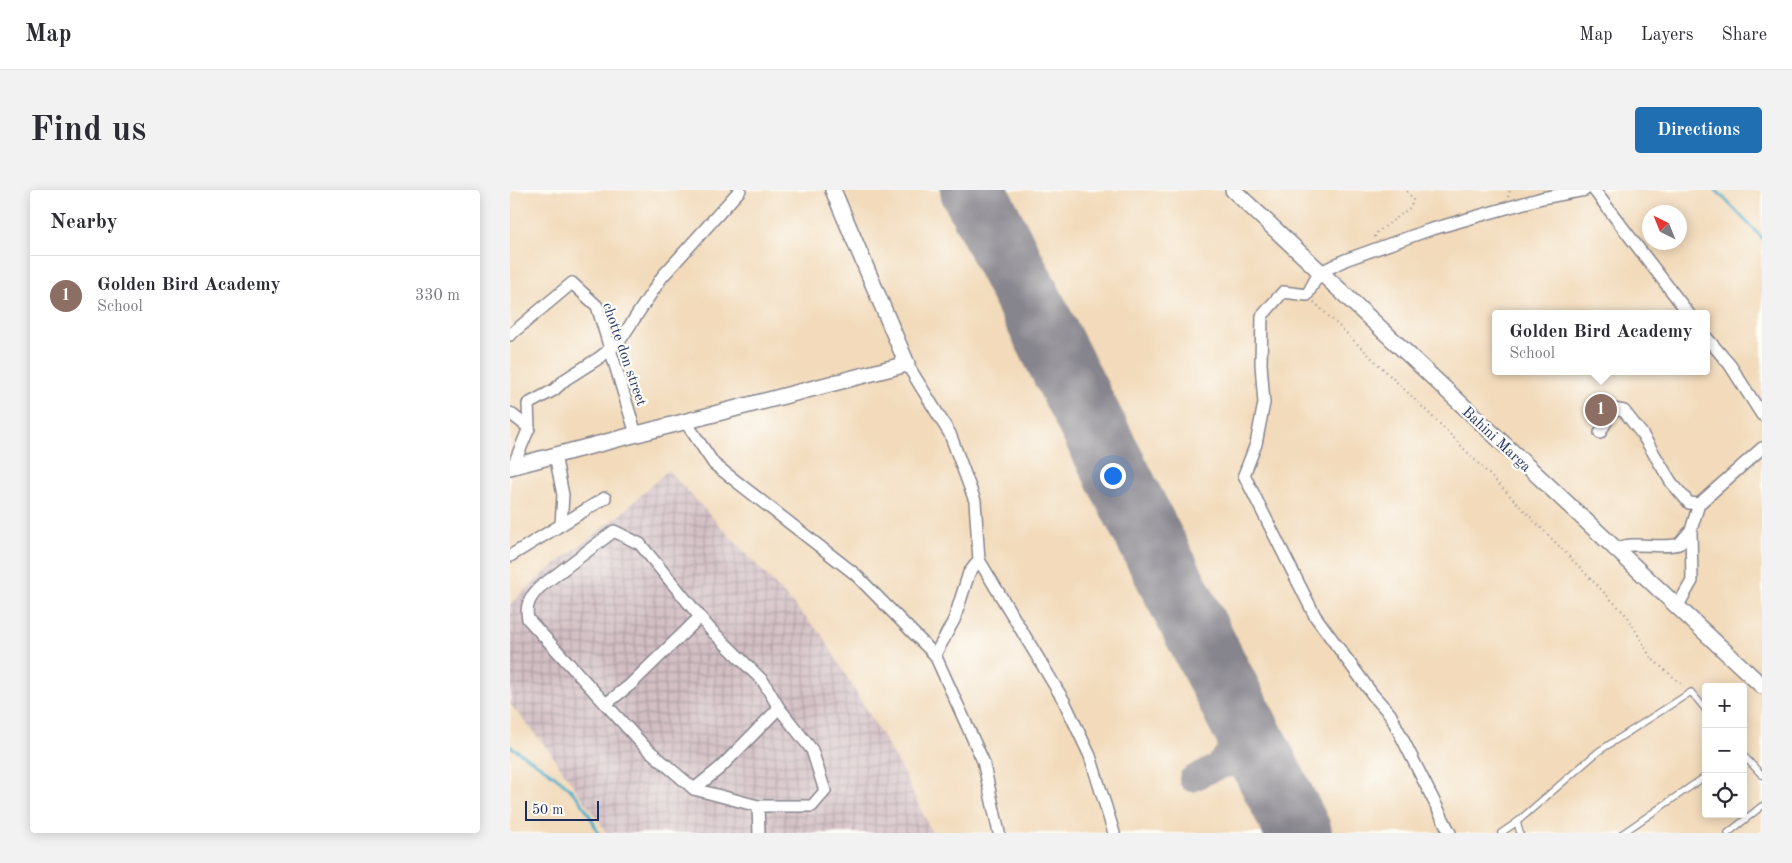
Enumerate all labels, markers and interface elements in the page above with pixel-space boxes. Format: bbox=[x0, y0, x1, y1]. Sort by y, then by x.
text: Map bbox=[25, 23, 72, 47]
text: Map bbox=[1579, 26, 1613, 44]
text: Layers bbox=[1641, 26, 1693, 44]
text: Share bbox=[1721, 26, 1767, 44]
button: Directions bbox=[1635, 107, 1762, 153]
text: Find us bbox=[30, 113, 146, 148]
north arrow bbox=[1642, 205, 1687, 250]
text: Nearby bbox=[50, 212, 118, 233]
text: Golden Bird Academy bbox=[97, 276, 281, 295]
text: 1 bbox=[61, 288, 71, 304]
text: 330 m bbox=[415, 288, 460, 304]
text: School bbox=[97, 299, 143, 315]
street label: chotte don street bbox=[599, 301, 648, 408]
popup bbox=[1492, 310, 1710, 375]
text: Golden Bird Academy bbox=[1509, 323, 1693, 342]
text: School bbox=[1509, 346, 1555, 362]
pin: 1 bbox=[1585, 391, 1617, 429]
street label: Bahini Marga bbox=[1459, 405, 1534, 476]
your location bbox=[1100, 463, 1126, 489]
map controls bbox=[1702, 683, 1747, 818]
button: + bbox=[1702, 683, 1747, 728]
button: − bbox=[1702, 728, 1747, 773]
button: locate bbox=[1702, 773, 1747, 818]
scale bar bbox=[525, 798, 599, 821]
text: 50 m bbox=[532, 803, 563, 817]

